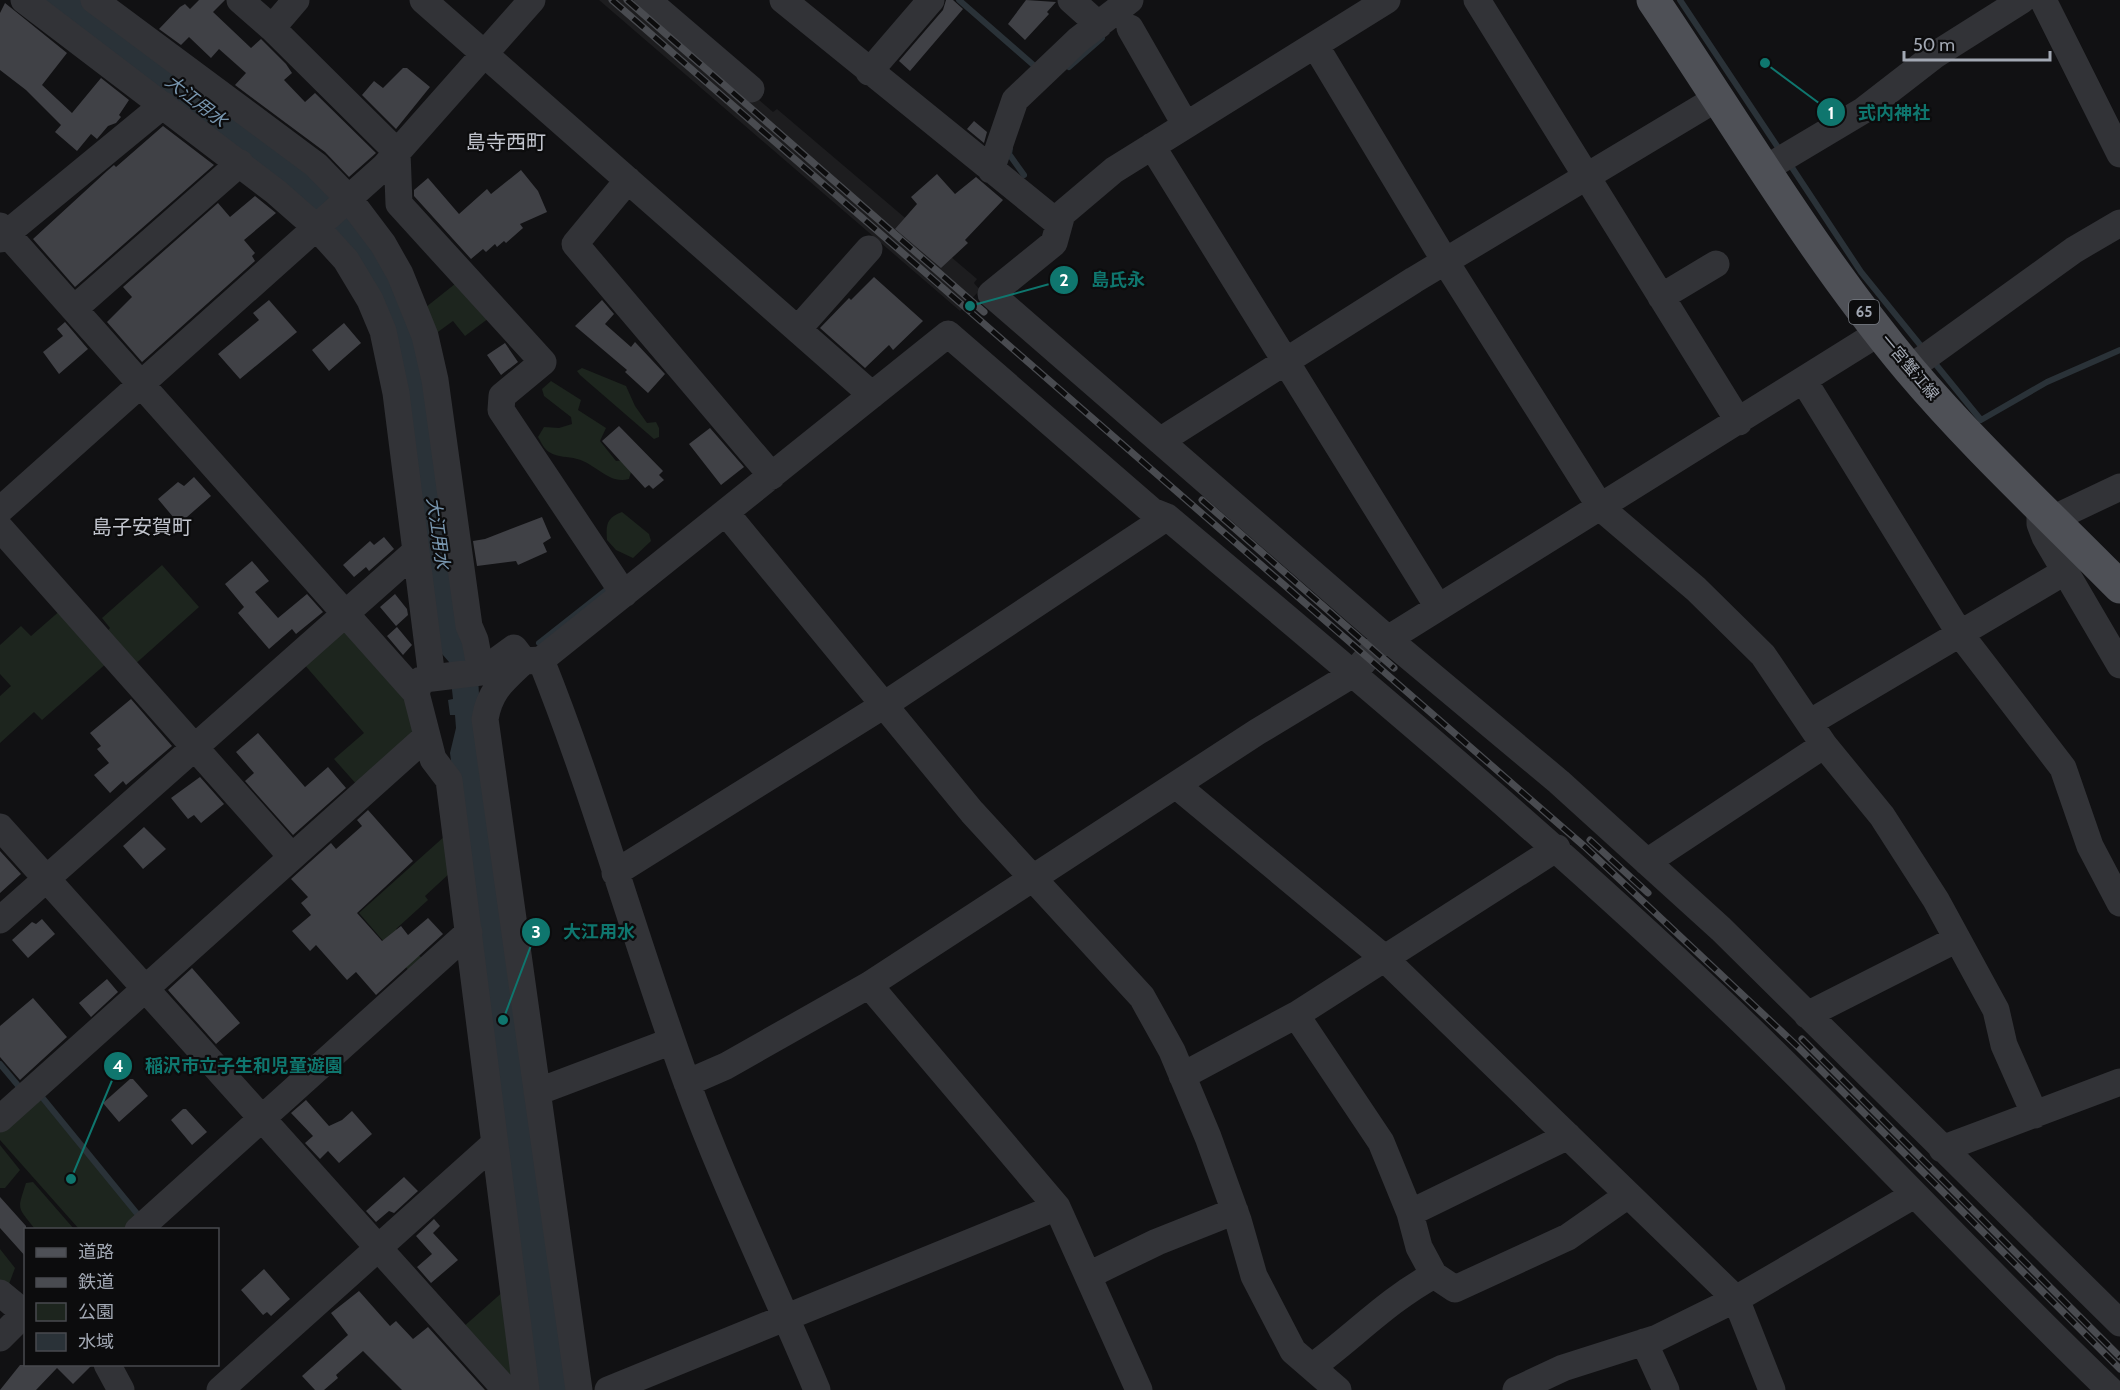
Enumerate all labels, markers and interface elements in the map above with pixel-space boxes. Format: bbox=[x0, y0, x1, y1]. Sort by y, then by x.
scale bar bbox=[1904, 24, 2050, 62]
text: 50 m bbox=[1913, 34, 1955, 56]
water label: 大江用水 bbox=[161, 70, 233, 133]
callout: 式内神社 bbox=[1816, 94, 1942, 130]
text: 1 bbox=[1828, 102, 1834, 124]
text: 式内神社 bbox=[1858, 102, 1930, 124]
district label: 島寺西町 bbox=[466, 130, 546, 154]
callout: 島氏永 bbox=[1049, 262, 1157, 298]
text: 2 bbox=[1059, 269, 1069, 291]
text: 島氏永 bbox=[1091, 269, 1145, 291]
road number: 65 bbox=[1849, 300, 1879, 324]
street label: 一宮蟹江線 bbox=[1877, 330, 1943, 404]
water label: 大江用水 bbox=[422, 496, 454, 572]
district label: 島子安賀町 bbox=[92, 515, 192, 539]
callout: 大江用水 bbox=[521, 914, 647, 950]
text: 3 bbox=[531, 921, 541, 943]
text: 大江用水 bbox=[563, 921, 635, 943]
callout: 稲沢市立子生和児童遊園 bbox=[103, 1048, 355, 1084]
text: 4 bbox=[112, 1055, 124, 1077]
text: 稲沢市立子生和児童遊園 bbox=[145, 1055, 343, 1077]
legend bbox=[24, 1228, 219, 1366]
text: 道路 bbox=[78, 1241, 114, 1263]
text: 鉄道 bbox=[78, 1271, 114, 1293]
text: 公園 bbox=[78, 1301, 114, 1323]
text: 水域 bbox=[78, 1331, 114, 1353]

